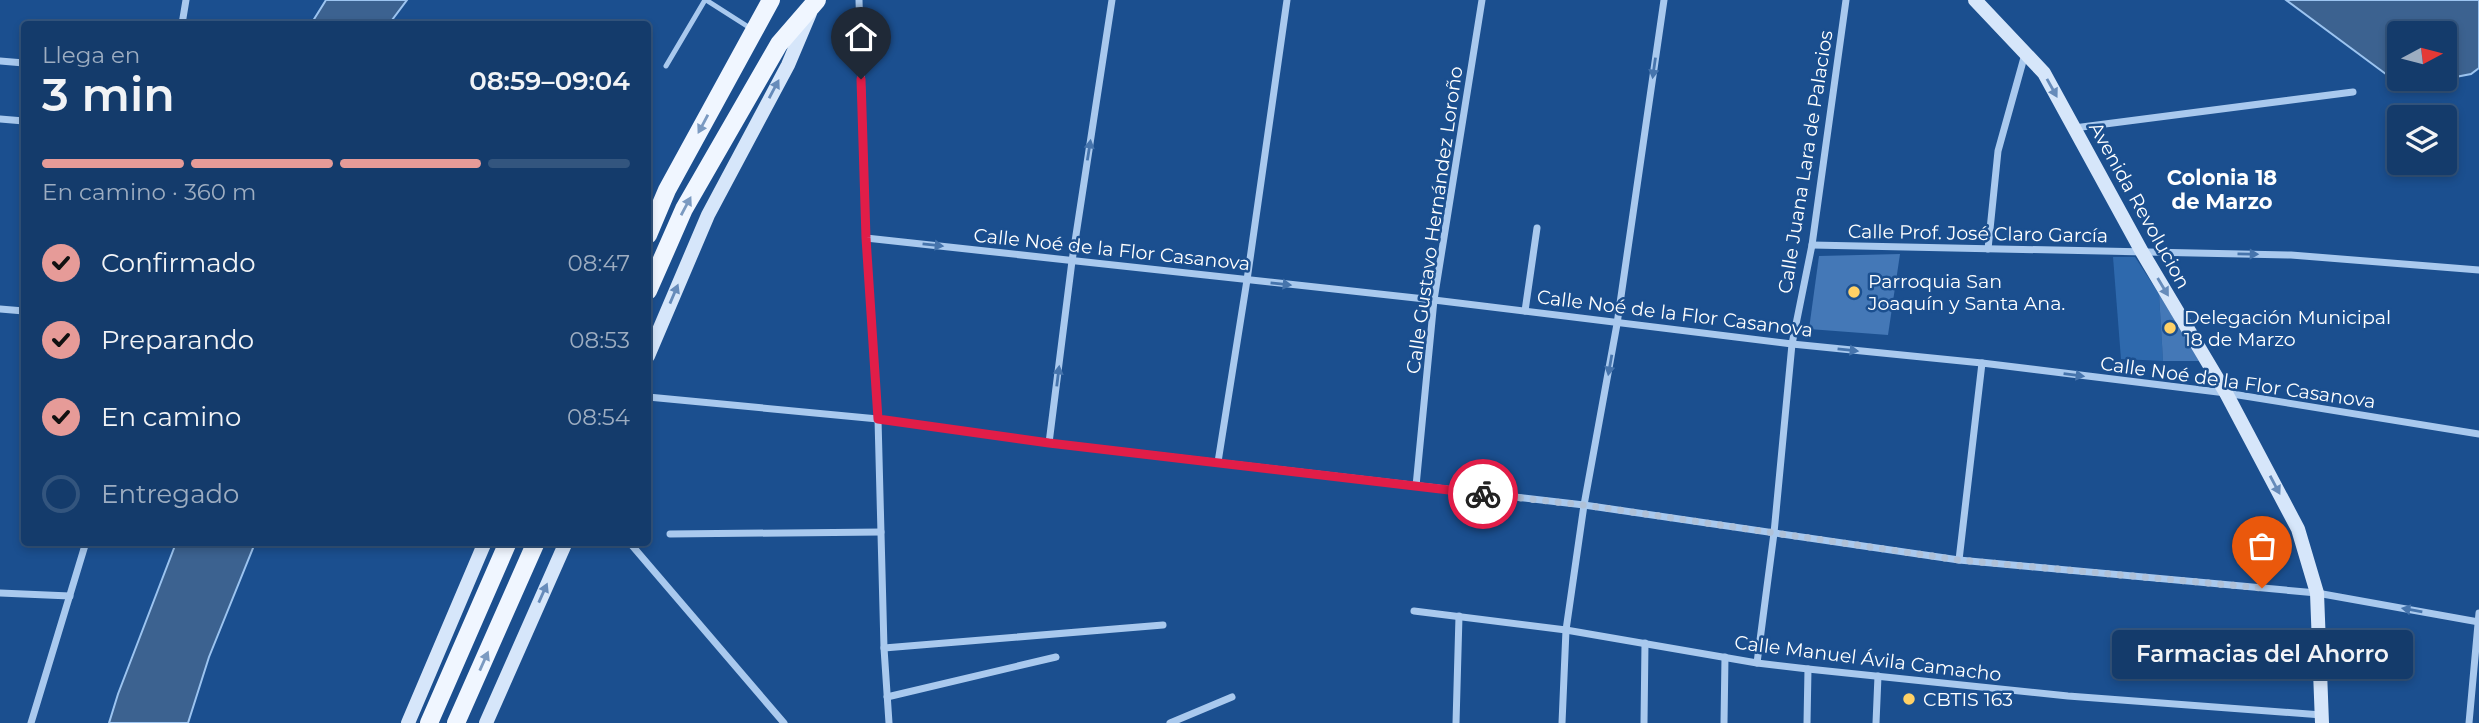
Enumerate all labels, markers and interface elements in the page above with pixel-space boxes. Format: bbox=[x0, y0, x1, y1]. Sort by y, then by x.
pin bbox=[831, 7, 891, 79]
icon: home bbox=[842, 18, 880, 56]
north arrow bbox=[2387, 21, 2457, 91]
map controls bbox=[2387, 21, 2457, 175]
street label: Calle Juana Lara de Palacios bbox=[1773, 29, 1838, 295]
text: Llega en bbox=[42, 41, 140, 69]
one-way arrow bbox=[1648, 57, 1659, 79]
text: 08:59–09:04 bbox=[469, 65, 630, 97]
street label: Calle Gustavo Hernández Loroño bbox=[1402, 65, 1467, 375]
text: 3 min bbox=[42, 66, 175, 123]
one-way arrow bbox=[2046, 78, 2058, 98]
one-way arrow bbox=[768, 79, 780, 99]
button: layers bbox=[2387, 105, 2457, 175]
one-way arrow bbox=[697, 114, 709, 134]
street label: Avenida Revolucion bbox=[2084, 118, 2195, 293]
one-way arrow bbox=[1084, 139, 1095, 161]
district label: Colonia 18 de Marzo bbox=[2167, 165, 2277, 214]
text: En camino · 360 m bbox=[42, 178, 257, 206]
one-way arrow bbox=[680, 196, 691, 216]
street label: Calle Prof. José Claro García bbox=[1848, 220, 2108, 247]
street label: Calle Noé de la Flor Casanova bbox=[973, 224, 1251, 275]
one-way arrow bbox=[923, 240, 945, 251]
icon: check bbox=[42, 244, 80, 282]
text: Confirmado bbox=[101, 247, 256, 279]
one-way arrow bbox=[2237, 248, 2259, 260]
text: 08:47 bbox=[568, 249, 630, 277]
place label: Parroquia San Joaquín y Santa Ana. bbox=[1867, 270, 2065, 315]
one-way arrow bbox=[2157, 277, 2169, 296]
one-way arrow bbox=[1270, 279, 1292, 290]
one-way arrow bbox=[669, 283, 680, 304]
marker: Parroquia San Joaquín y Santa Ana. bbox=[1846, 284, 1862, 300]
street label: Calle Noé de la Flor Casanova bbox=[1536, 285, 1814, 342]
place label: Delegación Municipal 18 de Marzo bbox=[2184, 306, 2391, 351]
marker: Delegación Municipal 18 de Marzo bbox=[2162, 320, 2178, 336]
icon: check bbox=[42, 321, 80, 359]
text: Preparando bbox=[101, 324, 254, 356]
text: 08:53 bbox=[569, 326, 630, 354]
one-way arrow bbox=[1837, 345, 1859, 356]
street label: Calle Noé de la Flor Casanova bbox=[2099, 352, 2377, 413]
one-way arrow bbox=[1604, 354, 1615, 376]
one-way arrow bbox=[1052, 365, 1063, 387]
one-way arrow bbox=[2063, 369, 2085, 380]
icon: check bbox=[42, 398, 80, 436]
text: En camino bbox=[101, 401, 241, 433]
text: 08:54 bbox=[567, 403, 630, 431]
courier bbox=[1448, 459, 1518, 529]
icon: bike bbox=[1464, 475, 1502, 513]
one-way arrow bbox=[2269, 475, 2280, 495]
text: Entregado bbox=[101, 478, 239, 510]
pin bbox=[2232, 516, 2292, 588]
icon: bag bbox=[2243, 527, 2281, 565]
one-way arrow bbox=[538, 583, 549, 604]
one-way arrow bbox=[2401, 604, 2423, 615]
callout: Farmacias del Ahorro bbox=[2112, 630, 2412, 679]
street label: Calle Manuel Ávila Camacho bbox=[1733, 631, 2003, 686]
text: Farmacias del Ahorro bbox=[2136, 640, 2389, 668]
one-way arrow bbox=[479, 650, 490, 671]
place label: CBTIS 163 bbox=[1923, 688, 2013, 711]
marker: CBTIS 163 bbox=[1901, 691, 1917, 707]

